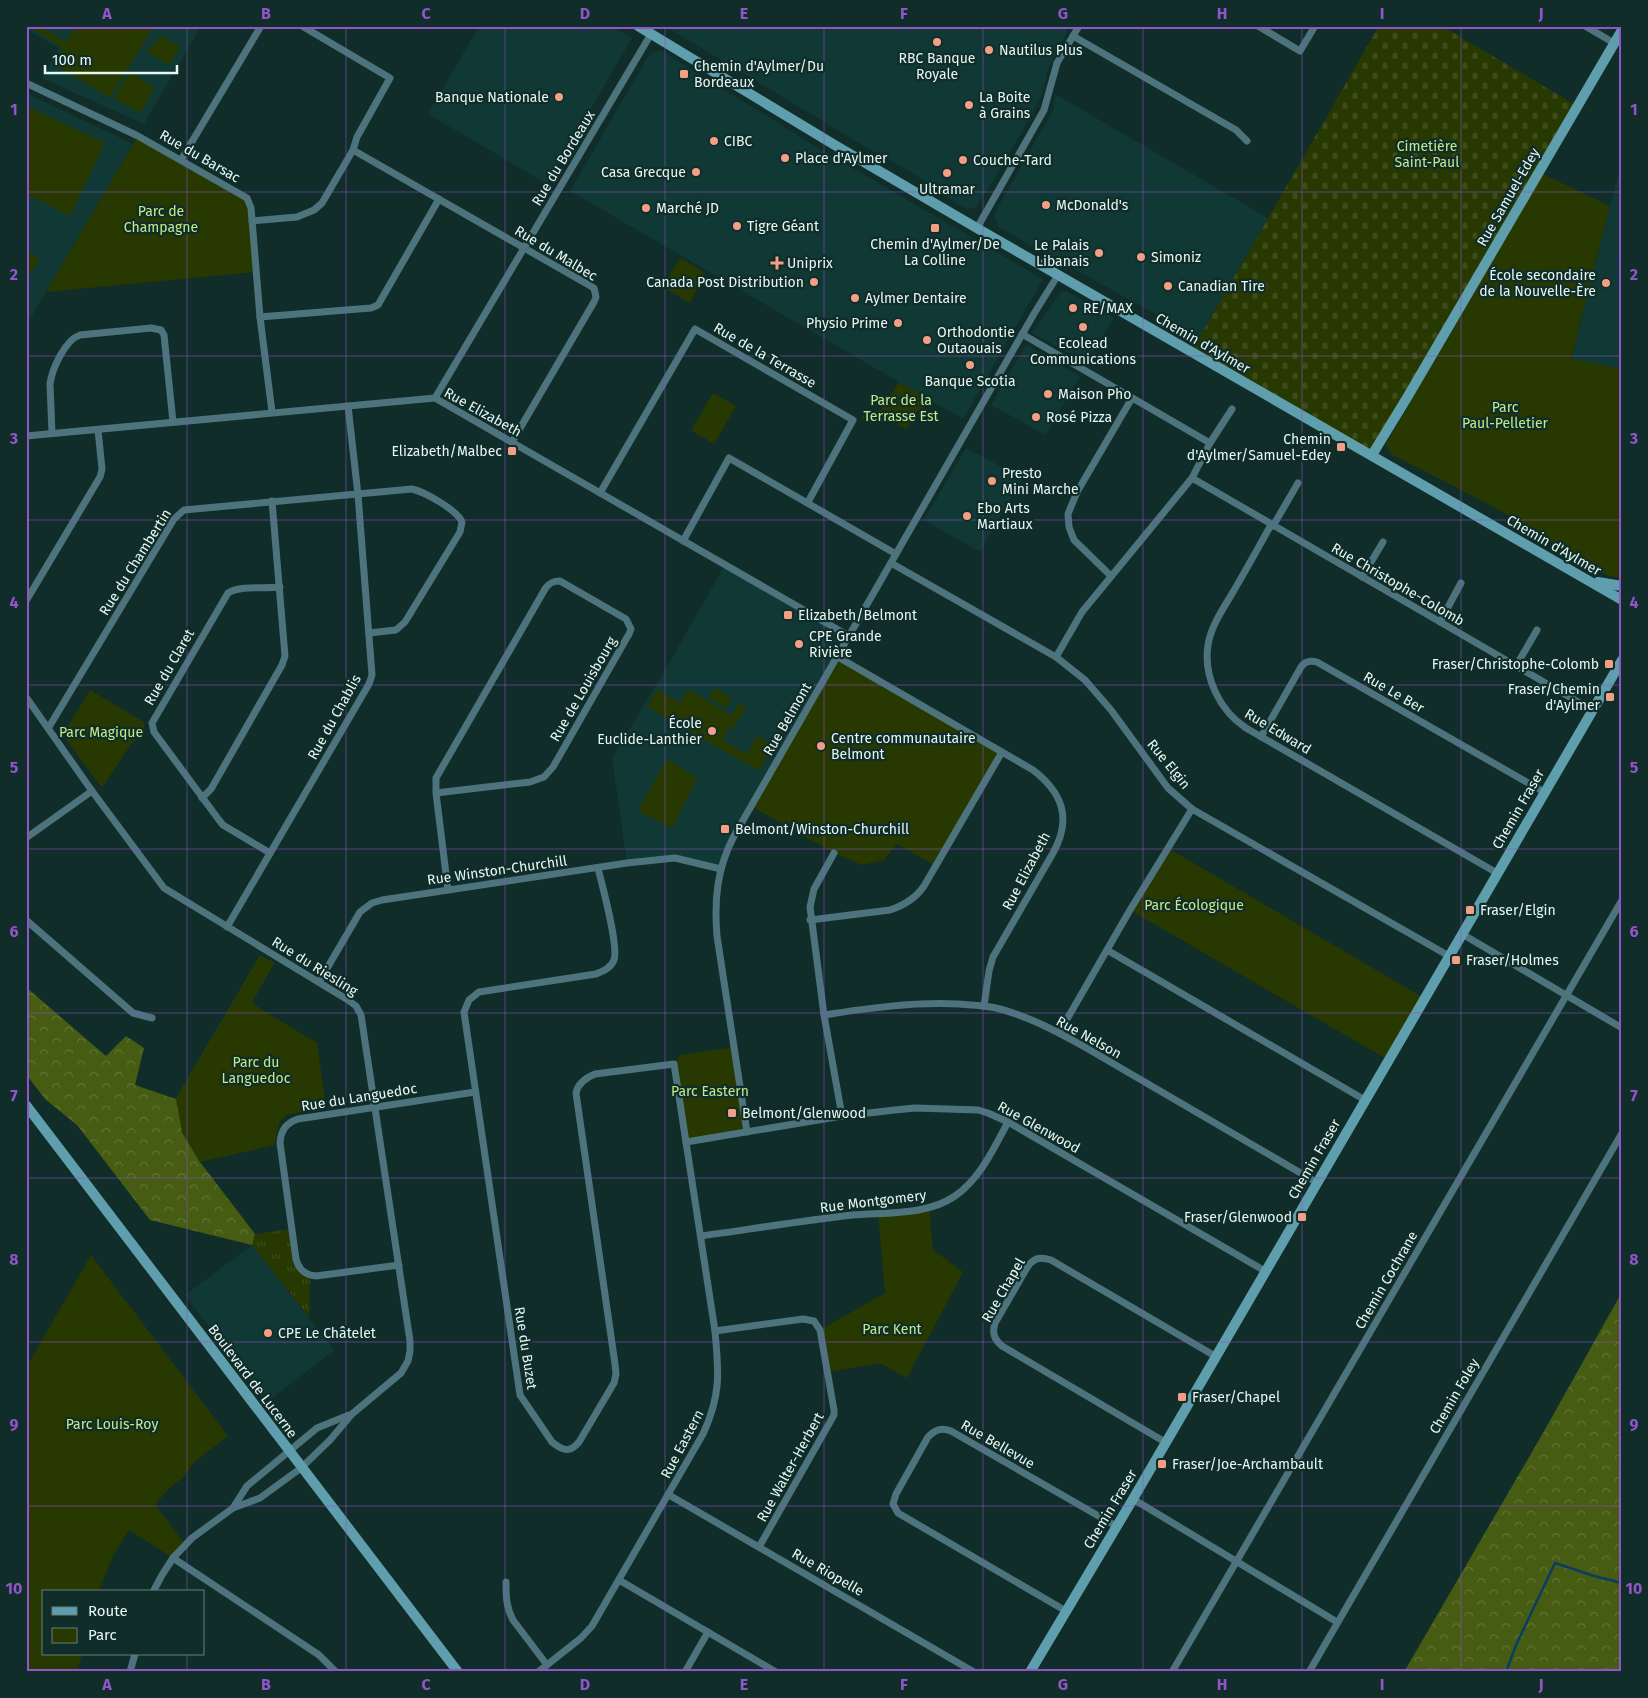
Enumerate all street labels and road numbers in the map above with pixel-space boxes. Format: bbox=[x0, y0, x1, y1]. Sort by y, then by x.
street label: Rue du Bordeaux bbox=[528, 107, 599, 209]
street label: Rue du Barsac bbox=[156, 127, 243, 187]
street label: Rue Samuel-Edey bbox=[1473, 145, 1544, 249]
street label: Rue du Malbec bbox=[511, 222, 600, 285]
street label: Chemin d'Aylmer bbox=[1152, 309, 1254, 378]
street label: Rue de la Terrasse bbox=[710, 319, 819, 392]
street label: Rue Elizabeth bbox=[441, 384, 525, 441]
street label: Rue du Chambertin bbox=[96, 506, 175, 619]
street label: Chemin d'Aylmer bbox=[1503, 511, 1605, 580]
street label: Rue Christophe-Colomb bbox=[1328, 539, 1467, 630]
street label: Rue du Claret bbox=[141, 625, 199, 708]
street label: Rue de Louisbourg bbox=[547, 633, 621, 745]
street label: Rue Le Ber bbox=[1360, 668, 1428, 717]
street label: Rue du Chablis bbox=[304, 671, 365, 763]
street label: Rue Belmont bbox=[760, 679, 816, 759]
street label: Rue Edward bbox=[1241, 705, 1314, 758]
street label: Rue Elgin bbox=[1143, 736, 1194, 793]
street label: Chemin Fraser bbox=[1489, 766, 1549, 852]
street label: Rue Elizabeth bbox=[999, 829, 1054, 913]
street label: Rue Winston-Churchill bbox=[426, 852, 568, 889]
street label: Rue du Riesling bbox=[269, 933, 362, 1000]
street label: Rue Nelson bbox=[1053, 1013, 1124, 1062]
street label: Rue du Languedoc bbox=[300, 1080, 418, 1115]
street label: Rue Glenwood bbox=[995, 1098, 1083, 1157]
street label: Chemin Fraser bbox=[1285, 1116, 1345, 1202]
street label: Rue Montgomery bbox=[819, 1187, 927, 1216]
street label: Chemin Cochrane bbox=[1351, 1228, 1421, 1332]
street label: Rue Chapel bbox=[978, 1255, 1029, 1325]
street label: Rue du Buzet bbox=[511, 1305, 541, 1392]
street label: Boulevard de Lucerne bbox=[204, 1321, 301, 1441]
street label: Chemin Foley bbox=[1426, 1355, 1483, 1437]
street label: Rue Eastern bbox=[657, 1407, 708, 1482]
street label: Rue Walter-Herbert bbox=[753, 1409, 828, 1525]
street label: Rue Bellevue bbox=[958, 1416, 1038, 1472]
street label: Chemin Fraser bbox=[1080, 1466, 1141, 1552]
street label: Rue Riopelle bbox=[789, 1545, 867, 1600]

